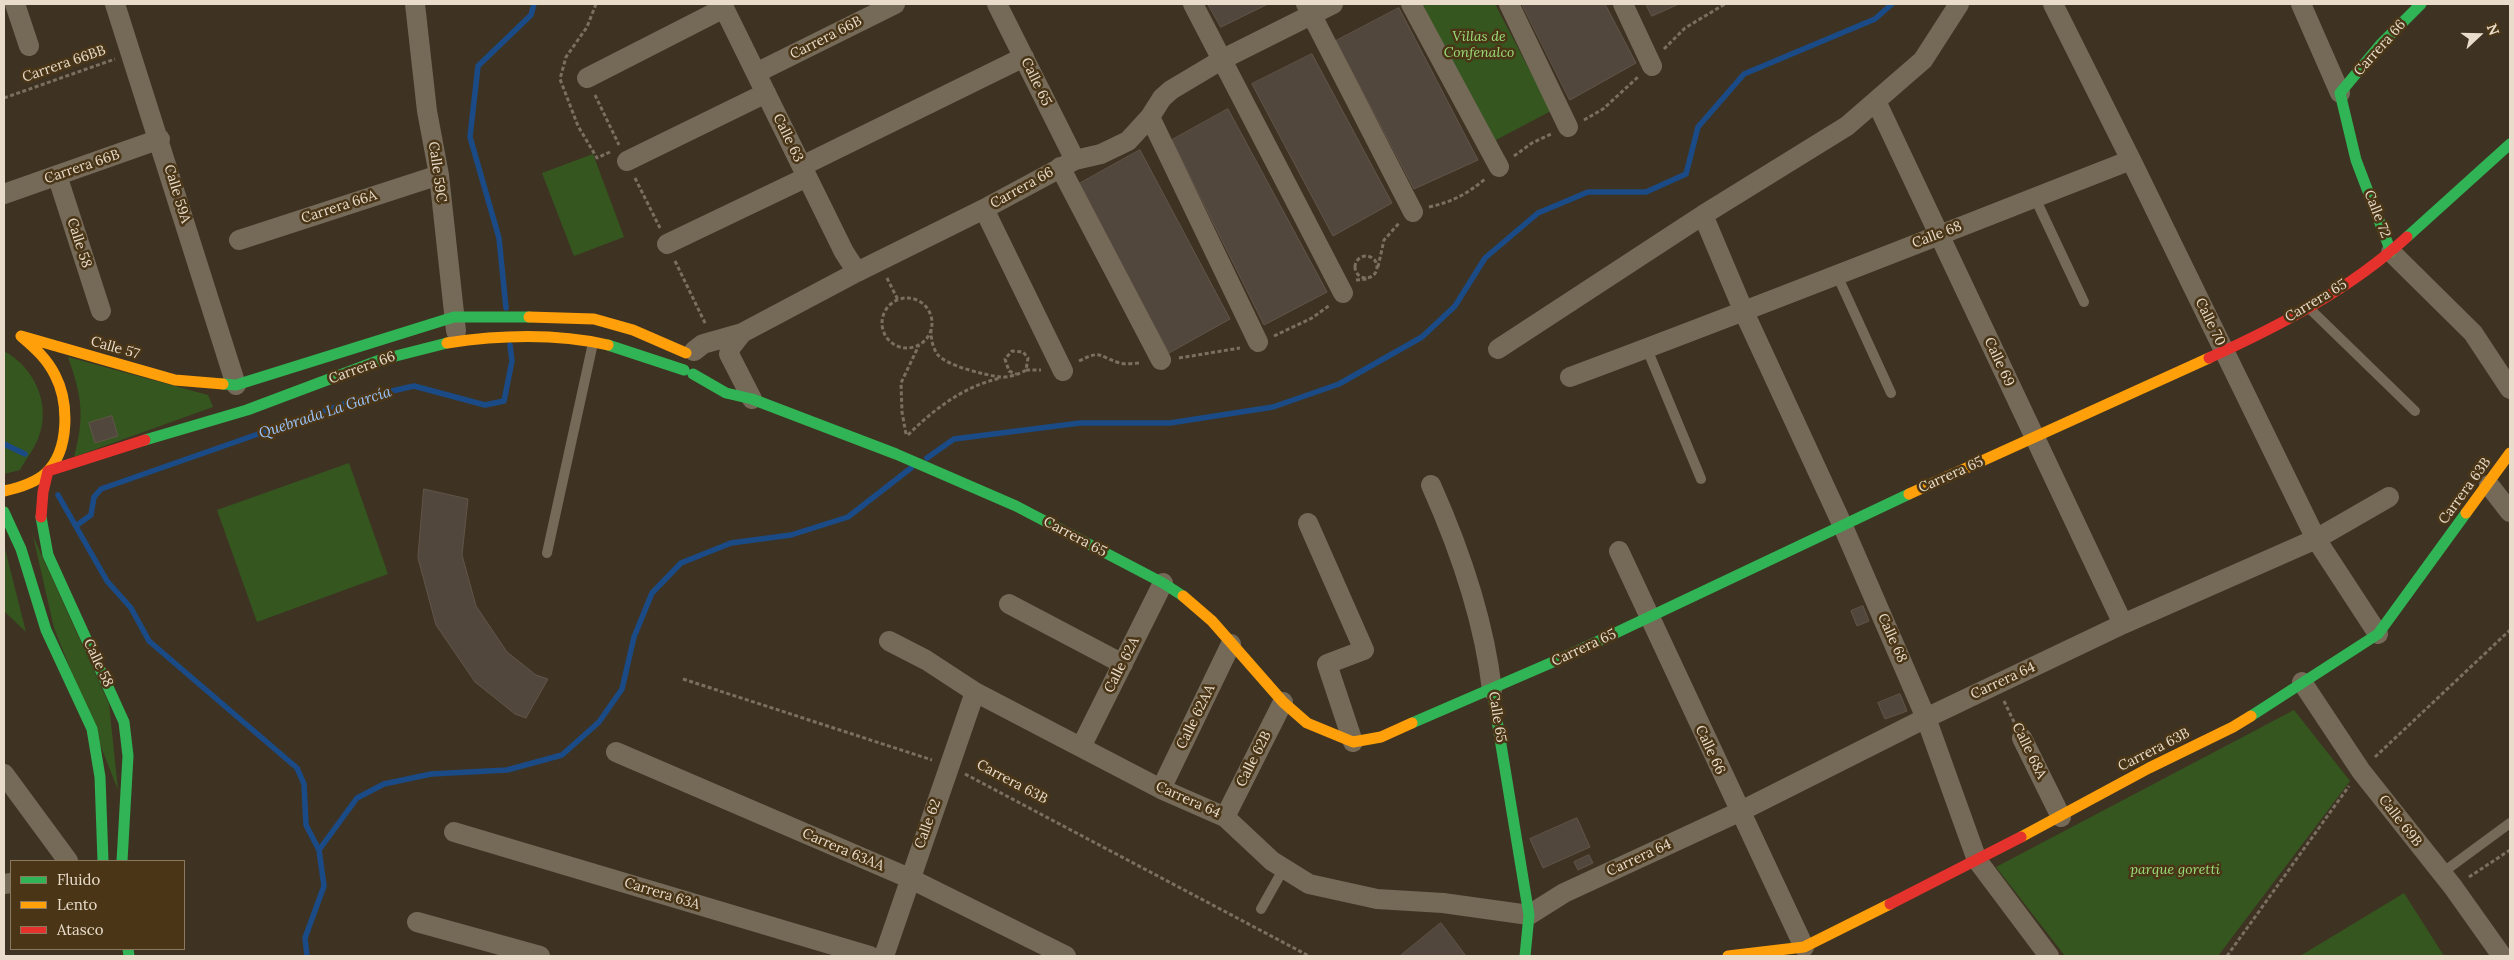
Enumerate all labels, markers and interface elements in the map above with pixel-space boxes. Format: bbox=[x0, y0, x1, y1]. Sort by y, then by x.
north arrow bbox=[2454, 10, 2504, 60]
street label: Carrera 66B bbox=[787, 13, 865, 63]
street label: Carrera 66 bbox=[2350, 16, 2410, 80]
text: N bbox=[2483, 21, 2503, 38]
park label: Villas de Confenalco bbox=[1444, 29, 1514, 62]
street label: Carrera 66BB bbox=[20, 42, 108, 86]
street label: Calle 65 bbox=[1017, 55, 1055, 109]
street label: Calle 63 bbox=[769, 111, 807, 165]
street label: Calle 59C bbox=[424, 140, 450, 204]
street label: Carrera 66B bbox=[42, 146, 122, 188]
street label: Calle 59A bbox=[160, 163, 194, 225]
street label: Carrera 66 bbox=[987, 164, 1057, 212]
street label: Carrera 66A bbox=[299, 187, 379, 227]
street label: Calle 72 bbox=[2360, 188, 2394, 240]
street label: Calle 58 bbox=[63, 216, 95, 270]
street label: Calle 68 bbox=[1910, 218, 1964, 252]
street label: Carrera 65 bbox=[2282, 276, 2350, 326]
street label: Calle 70 bbox=[2191, 295, 2229, 349]
street label: Calle 57 bbox=[89, 333, 141, 363]
street label: Calle 69 bbox=[1980, 335, 2018, 389]
street label: Carrera 66 bbox=[326, 348, 398, 388]
water label: Quebrada La García bbox=[257, 383, 393, 443]
street label: Carrera 65 bbox=[1916, 453, 1986, 497]
street label: Carrera 63B bbox=[2435, 454, 2495, 528]
street label: Carrera 65 bbox=[1040, 513, 1110, 561]
street label: Calle 68 bbox=[1874, 611, 1910, 665]
street label: Carrera 65 bbox=[1549, 626, 1619, 670]
street label: Calle 62A bbox=[1101, 634, 1143, 696]
street label: Calle 58 bbox=[80, 636, 116, 690]
street label: Carrera 64 bbox=[1968, 659, 2038, 703]
street label: Calle 62AA bbox=[1173, 682, 1219, 752]
street label: Calle 65 bbox=[1485, 690, 1509, 744]
street label: Calle 68A bbox=[2008, 720, 2050, 782]
street label: Calle 66 bbox=[1691, 723, 1729, 777]
street label: Carrera 63B bbox=[2115, 725, 2193, 775]
street label: Calle 62B bbox=[1233, 728, 1275, 790]
street label: Carrera 63B bbox=[974, 756, 1050, 808]
street label: Carrera 64 bbox=[1153, 778, 1223, 822]
street label: Calle 69B bbox=[2375, 792, 2425, 850]
street label: Calle 62 bbox=[911, 797, 945, 851]
street label: Carrera 63AA bbox=[799, 825, 887, 875]
street label: Carrera 64 bbox=[1604, 836, 1674, 880]
legend bbox=[10, 860, 185, 950]
park label: parque goretti bbox=[2130, 862, 2220, 878]
text: Fluido bbox=[57, 870, 100, 889]
street label: Carrera 63A bbox=[622, 875, 702, 913]
text: Lento bbox=[57, 895, 97, 914]
text: Atasco bbox=[57, 920, 103, 939]

